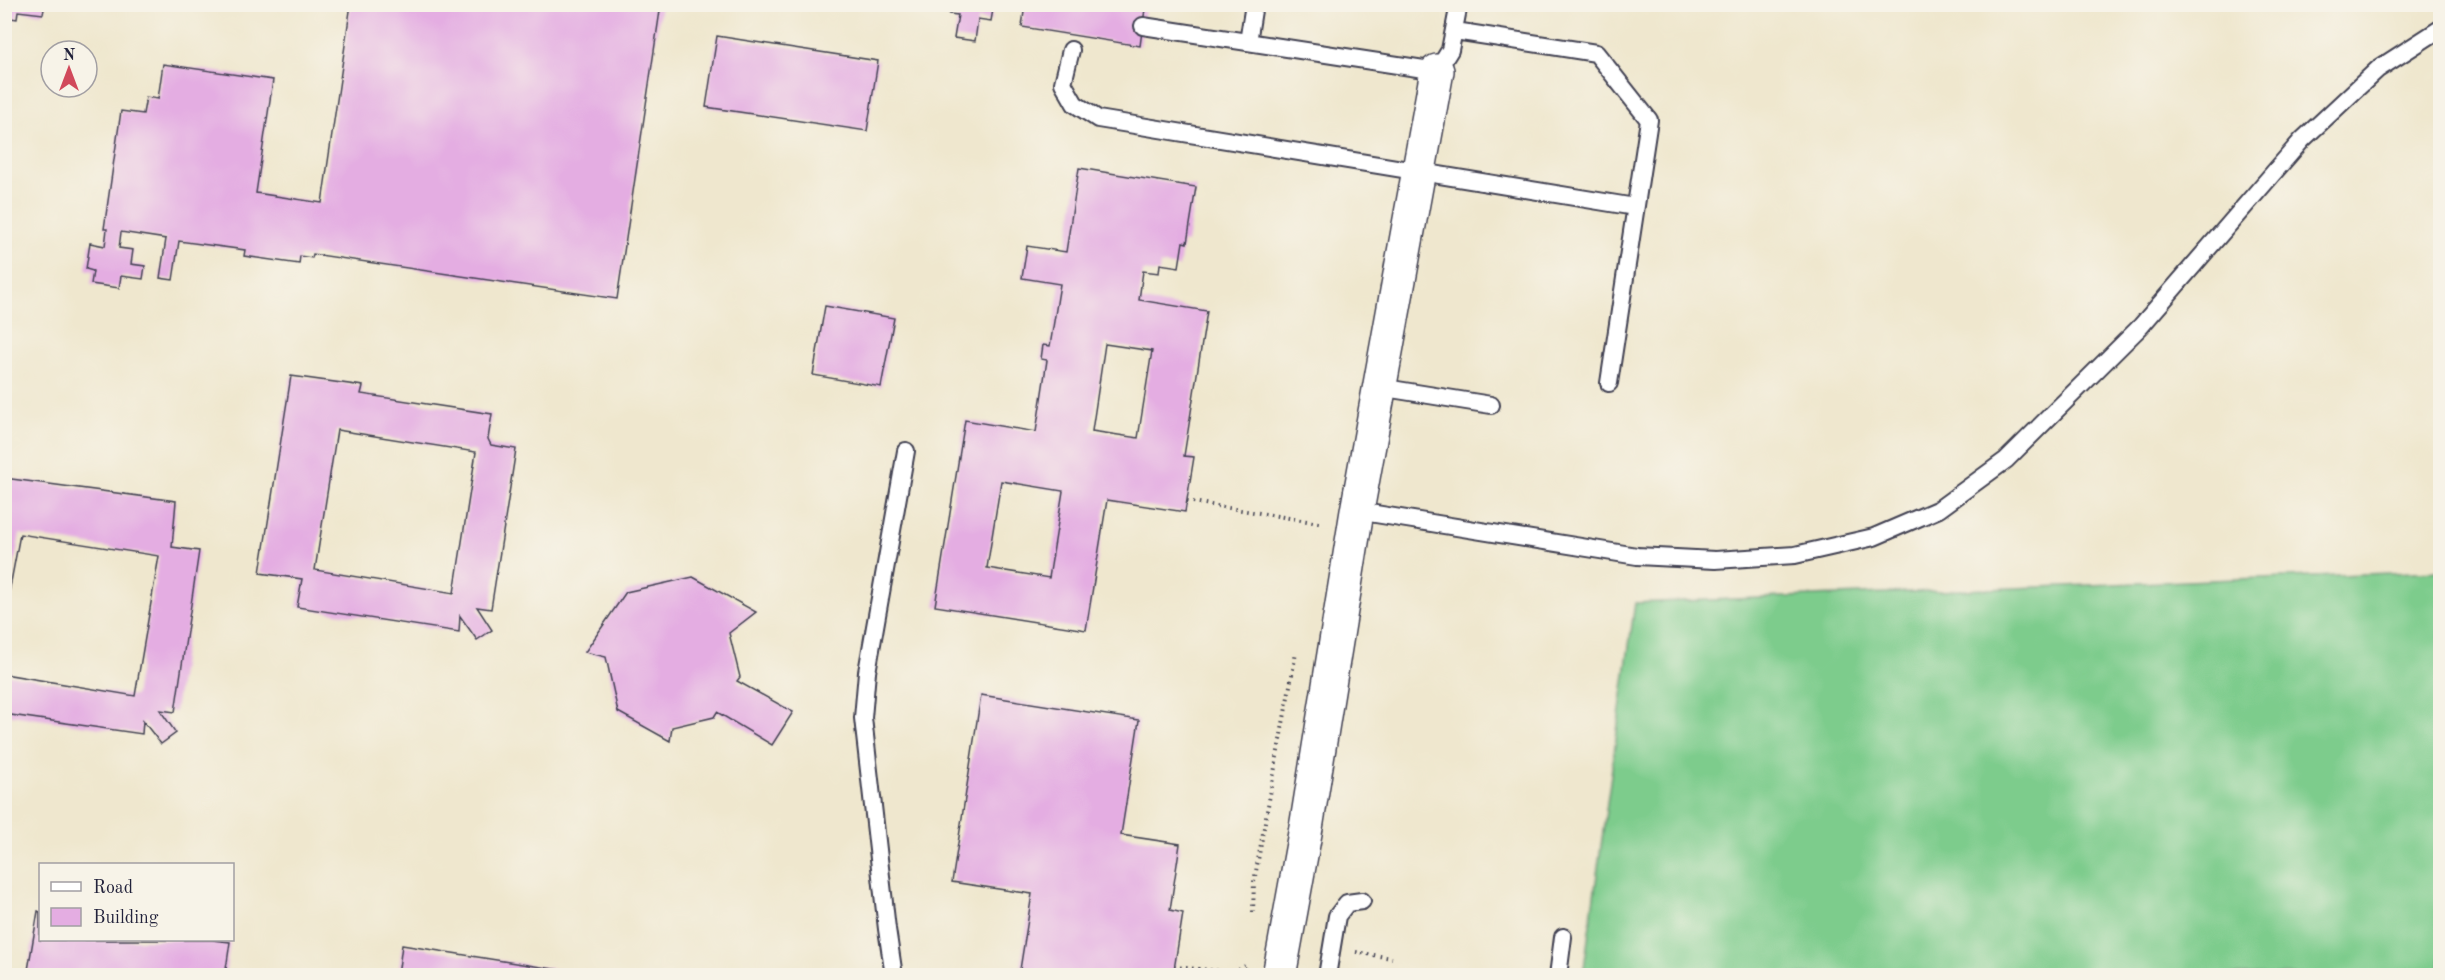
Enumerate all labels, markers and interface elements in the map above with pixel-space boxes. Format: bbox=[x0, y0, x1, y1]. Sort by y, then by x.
north arrow bbox=[39, 39, 99, 99]
text: N bbox=[63, 48, 76, 64]
legend bbox=[39, 863, 234, 941]
text: Road bbox=[93, 879, 133, 897]
text: Building bbox=[93, 909, 159, 927]

